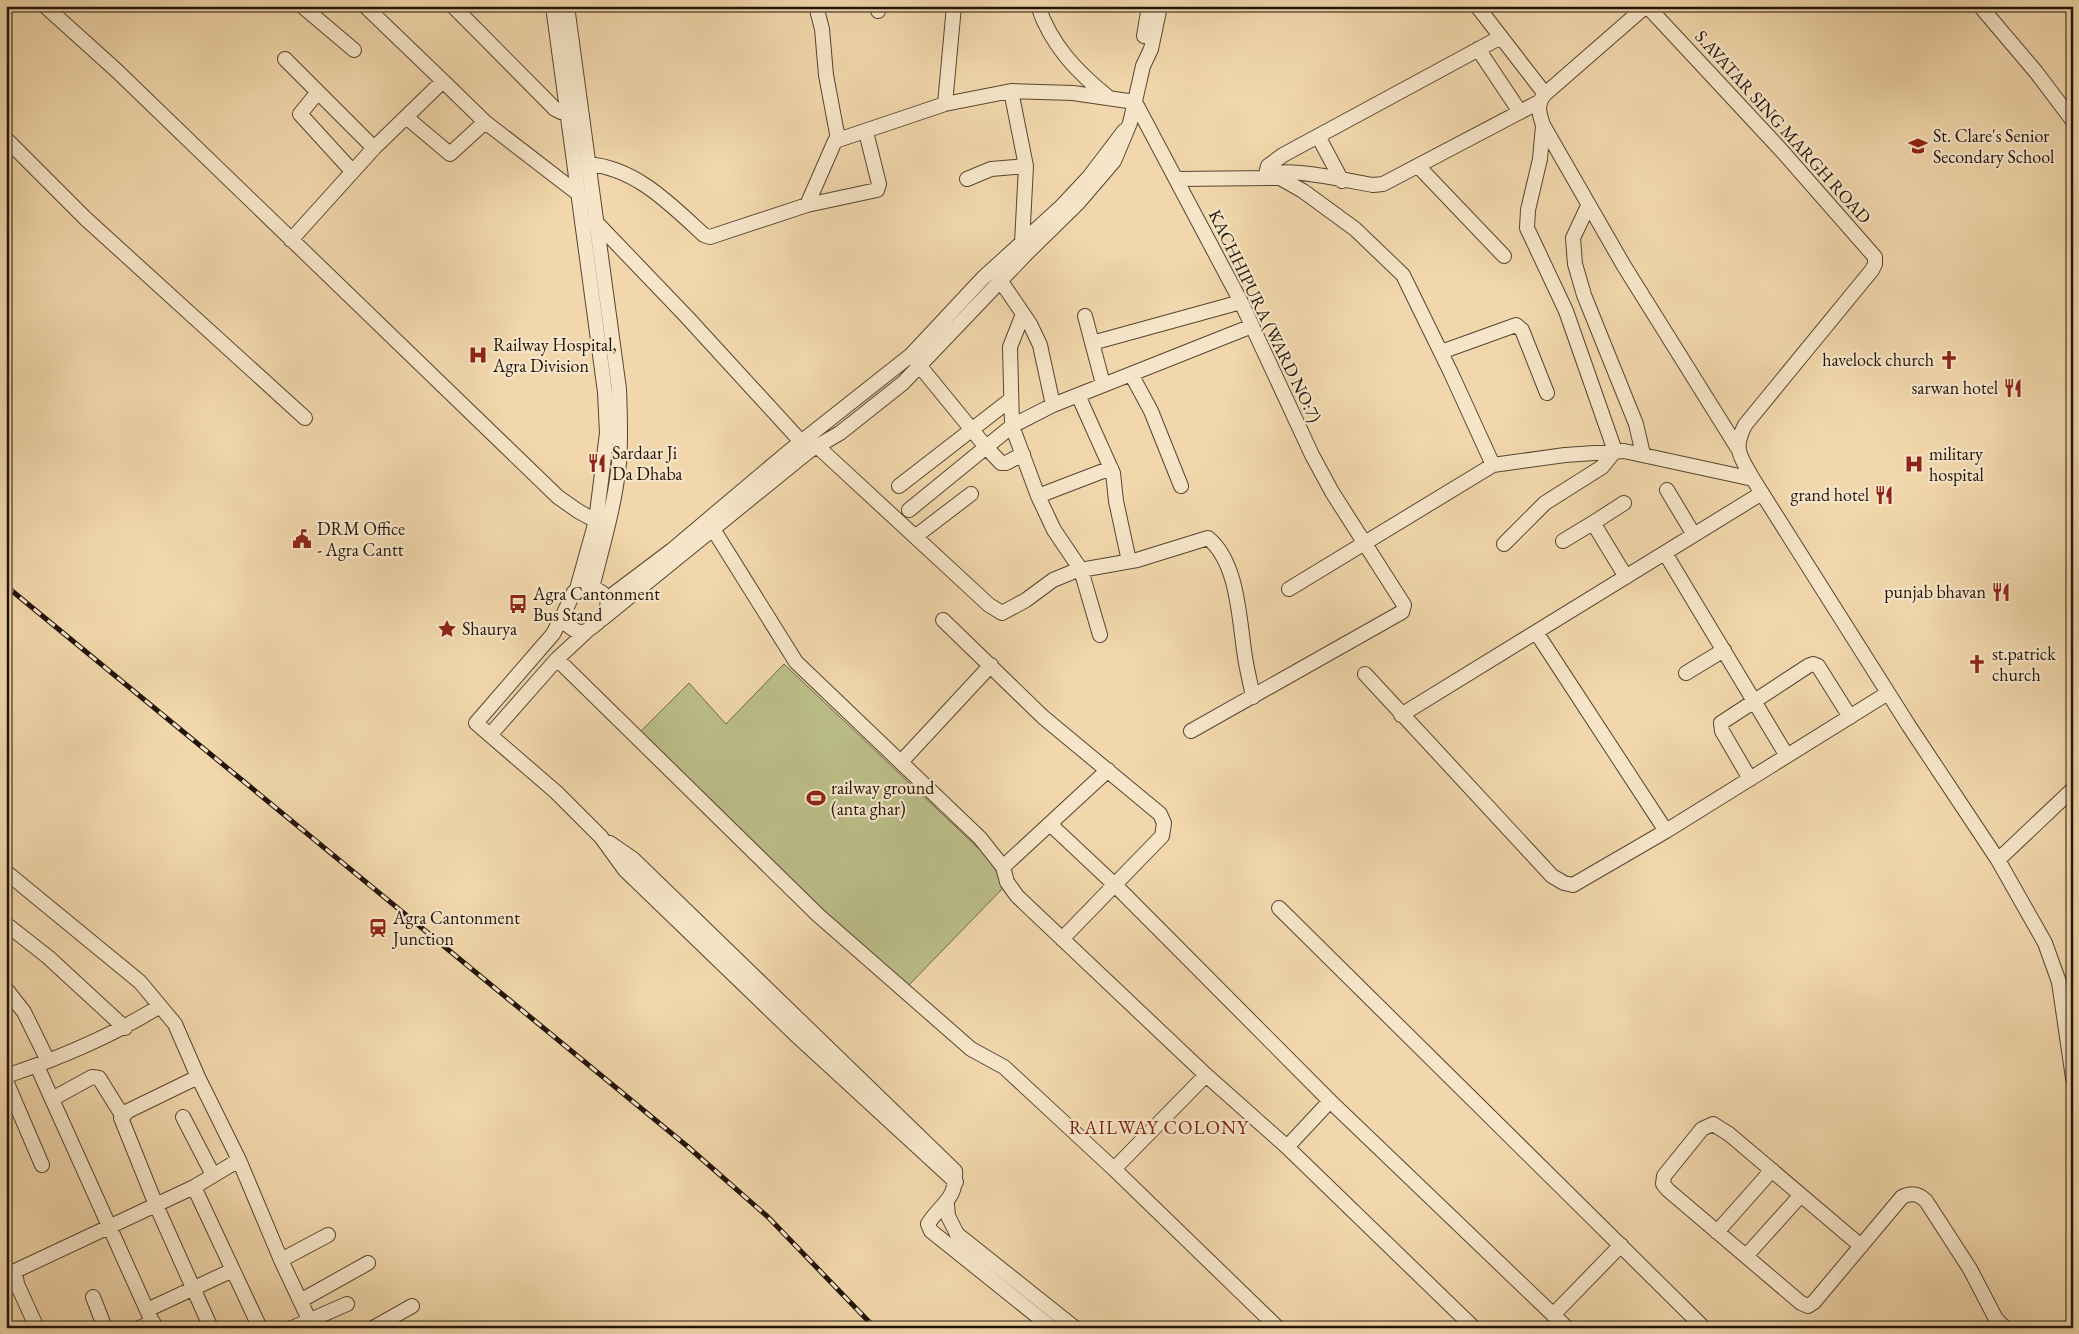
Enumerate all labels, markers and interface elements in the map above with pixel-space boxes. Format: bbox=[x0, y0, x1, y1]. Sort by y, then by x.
street label: S.AVATAR SING MARGH ROAD bbox=[1690, 25, 1876, 228]
place label: St. Clare's Senior Secondary School bbox=[1933, 124, 2054, 168]
school or university icon: St. Clare's Senior Secondary School bbox=[1907, 135, 1929, 157]
street label: KACHHIPURA (WARD NO:7) bbox=[1204, 206, 1327, 426]
place label: Railway Hospital, Agra Division bbox=[492, 333, 617, 377]
hospital icon: Railway Hospital, Agra Division bbox=[467, 344, 489, 366]
place label: havelock church bbox=[1822, 348, 1934, 371]
church icon: havelock church bbox=[1938, 349, 1960, 371]
place label: sarwan hotel bbox=[1911, 376, 1998, 399]
restaurant icon: sarwan hotel bbox=[2002, 377, 2024, 399]
place label: Sardaar Ji Da Dhaba bbox=[612, 441, 683, 485]
place label: military hospital bbox=[1929, 442, 1984, 486]
restaurant icon: Sardaar Ji Da Dhaba bbox=[586, 452, 608, 474]
hospital icon: military hospital bbox=[1903, 453, 1925, 475]
place label: grand hotel bbox=[1791, 483, 1869, 506]
restaurant icon: grand hotel bbox=[1873, 484, 1895, 506]
place label: DRM Office - Agra Cantt bbox=[317, 517, 405, 561]
public building icon: DRM Office - Agra Cantt bbox=[291, 528, 313, 550]
place label: punjab bhavan bbox=[1884, 580, 1986, 603]
restaurant icon: punjab bhavan bbox=[1990, 581, 2012, 603]
place label: Agra Cantonment Bus Stand bbox=[532, 582, 660, 626]
bus stop icon: Agra Cantonment Bus Stand bbox=[507, 593, 529, 615]
place label: Shaurya bbox=[462, 617, 518, 640]
place icon: Shaurya bbox=[436, 618, 458, 640]
place label: st.patrick church bbox=[1992, 642, 2056, 686]
church icon: st.patrick church bbox=[1966, 653, 1988, 675]
place label: railway ground (anta ghar) bbox=[831, 776, 935, 820]
sports icon: railway ground (anta ghar) bbox=[805, 787, 827, 809]
place label: Agra Cantonment Junction bbox=[391, 906, 520, 950]
station icon: Agra Cantonment Junction bbox=[367, 917, 389, 939]
district label: RAILWAY COLONY bbox=[1069, 1115, 1249, 1140]

